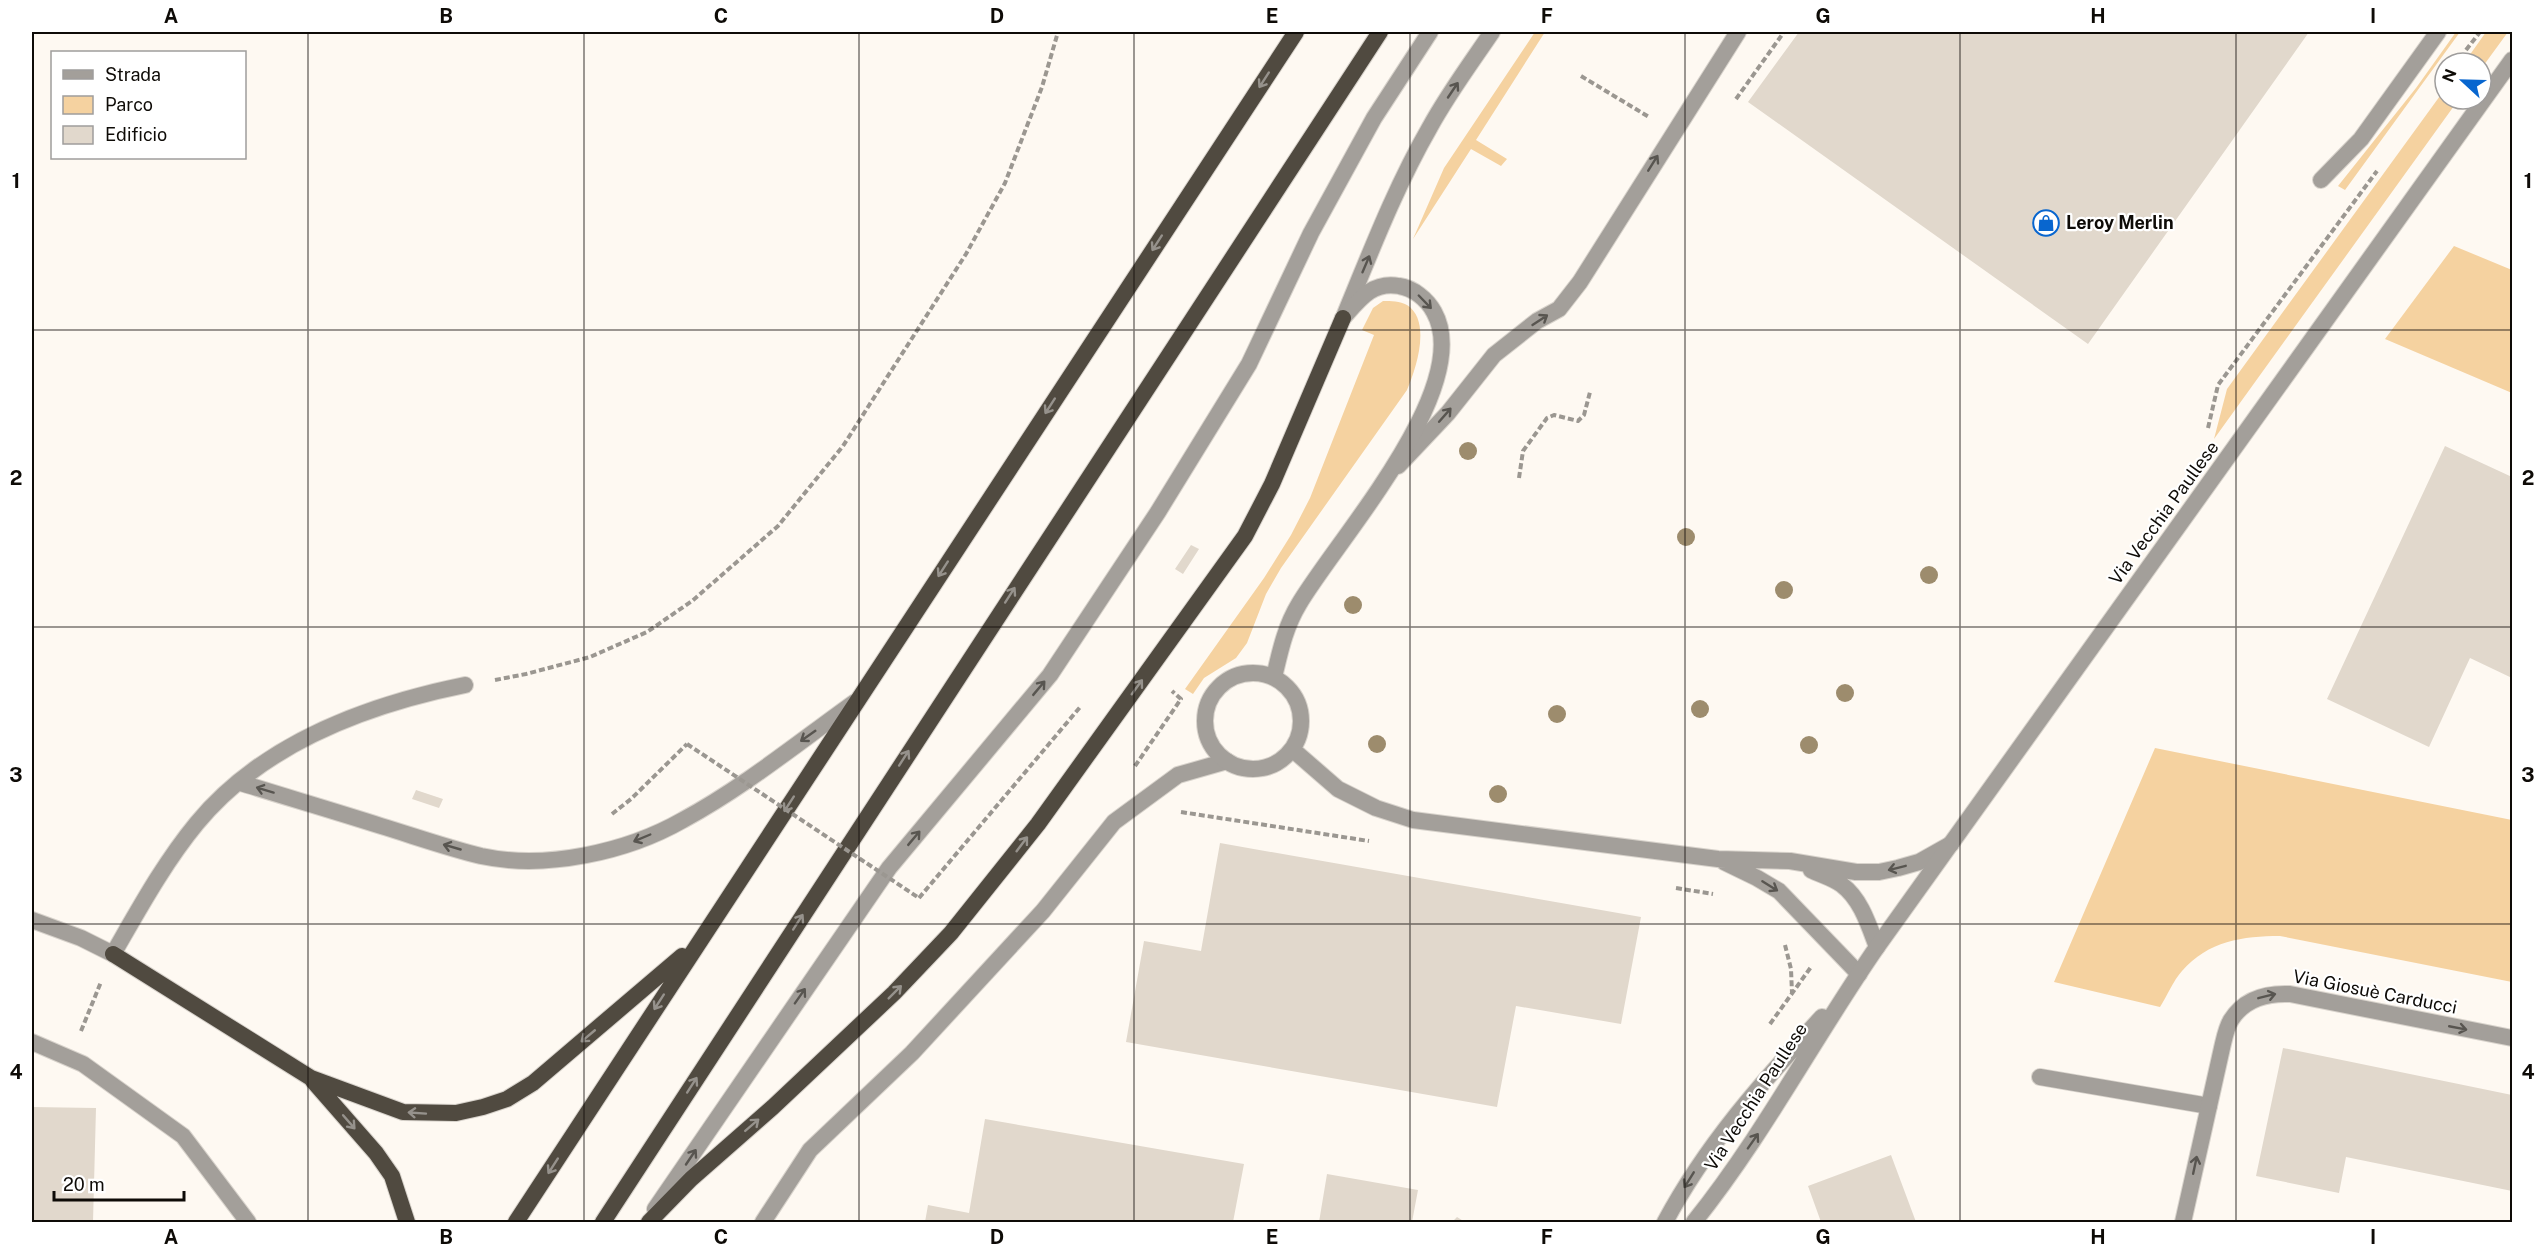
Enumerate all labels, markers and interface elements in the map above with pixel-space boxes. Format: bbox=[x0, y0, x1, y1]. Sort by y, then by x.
text: A bbox=[164, 4, 178, 28]
text: B bbox=[439, 4, 453, 28]
text: C bbox=[714, 4, 728, 28]
text: D bbox=[990, 4, 1004, 28]
text: E bbox=[1266, 4, 1278, 28]
text: F bbox=[1541, 4, 1553, 28]
text: G bbox=[1815, 4, 1831, 28]
text: H bbox=[2090, 4, 2106, 28]
text: I bbox=[2370, 4, 2376, 28]
legend bbox=[51, 51, 246, 159]
north arrow bbox=[2433, 51, 2493, 111]
text: Strada bbox=[105, 64, 161, 85]
text: N bbox=[2438, 66, 2461, 85]
one-way arrow bbox=[1258, 72, 1271, 89]
one-way arrow bbox=[1447, 82, 1459, 98]
text: Parco bbox=[105, 94, 153, 115]
text: Edificio bbox=[105, 124, 167, 145]
one-way arrow bbox=[1647, 155, 1659, 172]
text: 1 bbox=[12, 169, 20, 193]
text: 1 bbox=[2524, 169, 2532, 193]
shop icon: Leroy Merlin bbox=[2031, 208, 2061, 238]
place label: Leroy Merlin bbox=[2066, 212, 2174, 233]
one-way arrow bbox=[1151, 235, 1163, 251]
one-way arrow bbox=[1361, 255, 1372, 273]
one-way arrow bbox=[1418, 294, 1433, 309]
one-way arrow bbox=[1531, 314, 1548, 326]
one-way arrow bbox=[1044, 397, 1056, 414]
one-way arrow bbox=[1439, 407, 1452, 423]
street label: Via Vecchia Paullese bbox=[2105, 437, 2223, 588]
text: 2 bbox=[10, 466, 22, 490]
text: 2 bbox=[2522, 466, 2534, 490]
one-way arrow bbox=[937, 560, 949, 577]
one-way arrow bbox=[1005, 587, 1017, 604]
one-way arrow bbox=[1131, 679, 1143, 695]
one-way arrow bbox=[1033, 680, 1046, 696]
one-way arrow bbox=[800, 730, 816, 742]
one-way arrow bbox=[898, 751, 910, 767]
text: 3 bbox=[9, 763, 23, 787]
text: 3 bbox=[2521, 763, 2535, 787]
one-way arrow bbox=[256, 784, 275, 795]
one-way arrow bbox=[783, 795, 795, 811]
one-way arrow bbox=[908, 830, 921, 846]
one-way arrow bbox=[634, 833, 652, 844]
one-way arrow bbox=[1016, 837, 1028, 853]
one-way arrow bbox=[443, 841, 462, 853]
one-way arrow bbox=[1888, 863, 1907, 874]
one-way arrow bbox=[1761, 880, 1778, 892]
one-way arrow bbox=[792, 914, 804, 931]
street label: Via Giosuè Carducci bbox=[2291, 965, 2459, 1018]
one-way arrow bbox=[887, 985, 902, 1000]
one-way arrow bbox=[794, 988, 806, 1004]
one-way arrow bbox=[2257, 989, 2276, 1001]
one-way arrow bbox=[653, 993, 665, 1010]
street label: Via Vecchia Paullese bbox=[1700, 1019, 1811, 1175]
one-way arrow bbox=[2449, 1022, 2468, 1034]
one-way arrow bbox=[581, 1029, 596, 1043]
text: 4 bbox=[9, 1060, 23, 1084]
text: 4 bbox=[2521, 1060, 2535, 1084]
one-way arrow bbox=[685, 1077, 698, 1094]
one-way arrow bbox=[408, 1107, 427, 1118]
one-way arrow bbox=[343, 1114, 356, 1130]
one-way arrow bbox=[745, 1118, 760, 1132]
one-way arrow bbox=[1747, 1134, 1759, 1150]
one-way arrow bbox=[684, 1148, 697, 1165]
one-way arrow bbox=[2190, 1156, 2202, 1175]
one-way arrow bbox=[547, 1157, 559, 1173]
scale bar bbox=[54, 1164, 184, 1202]
one-way arrow bbox=[1683, 1171, 1695, 1188]
text: 20 m bbox=[63, 1174, 105, 1195]
text: A bbox=[164, 1225, 178, 1249]
text: B bbox=[439, 1225, 453, 1249]
text: C bbox=[714, 1225, 728, 1249]
text: D bbox=[990, 1225, 1004, 1249]
text: E bbox=[1266, 1225, 1278, 1249]
text: F bbox=[1541, 1225, 1553, 1249]
text: G bbox=[1815, 1225, 1831, 1249]
text: H bbox=[2090, 1225, 2106, 1249]
text: I bbox=[2370, 1225, 2376, 1249]

